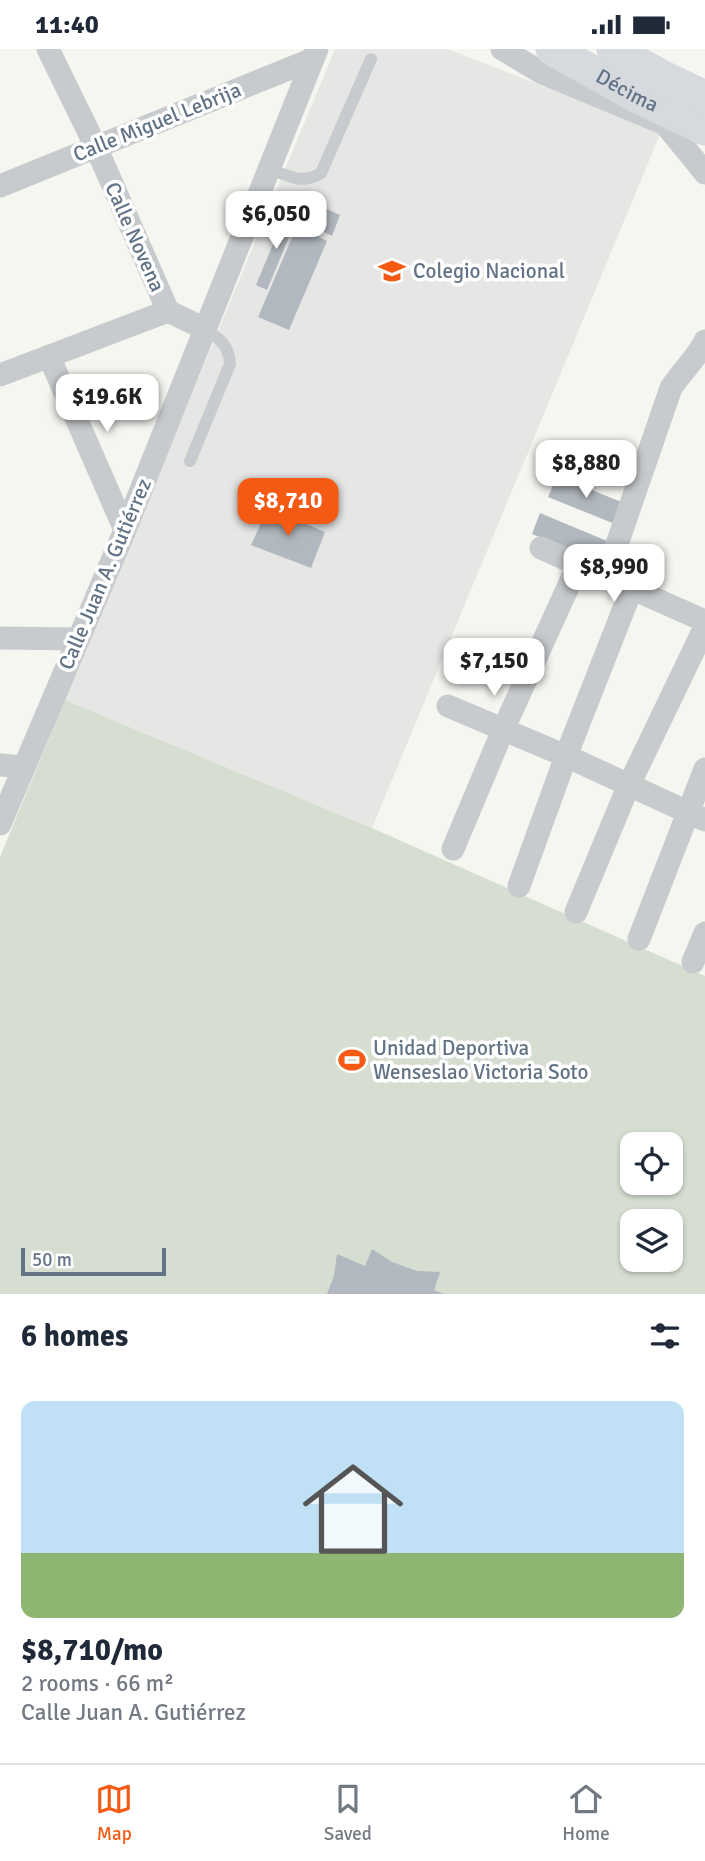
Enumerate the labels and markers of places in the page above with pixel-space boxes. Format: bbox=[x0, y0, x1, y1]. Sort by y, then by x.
pin: $6,050 bbox=[219, 191, 333, 251]
school or university icon: Colegio Nacional bbox=[377, 256, 407, 286]
place label: Colegio Nacional bbox=[413, 258, 565, 284]
pin: $19.6K bbox=[50, 375, 164, 434]
pin: $8,880 bbox=[529, 441, 643, 500]
pin: $8,710 bbox=[231, 479, 345, 538]
pin: $8,990 bbox=[557, 545, 671, 604]
pin: $7,150 bbox=[437, 639, 551, 698]
place label: Unidad Deportiva Wenseslao Victoria Soto bbox=[373, 1035, 588, 1085]
sports icon: Unidad Deportiva Wenseslao Victoria Soto bbox=[337, 1045, 367, 1075]

